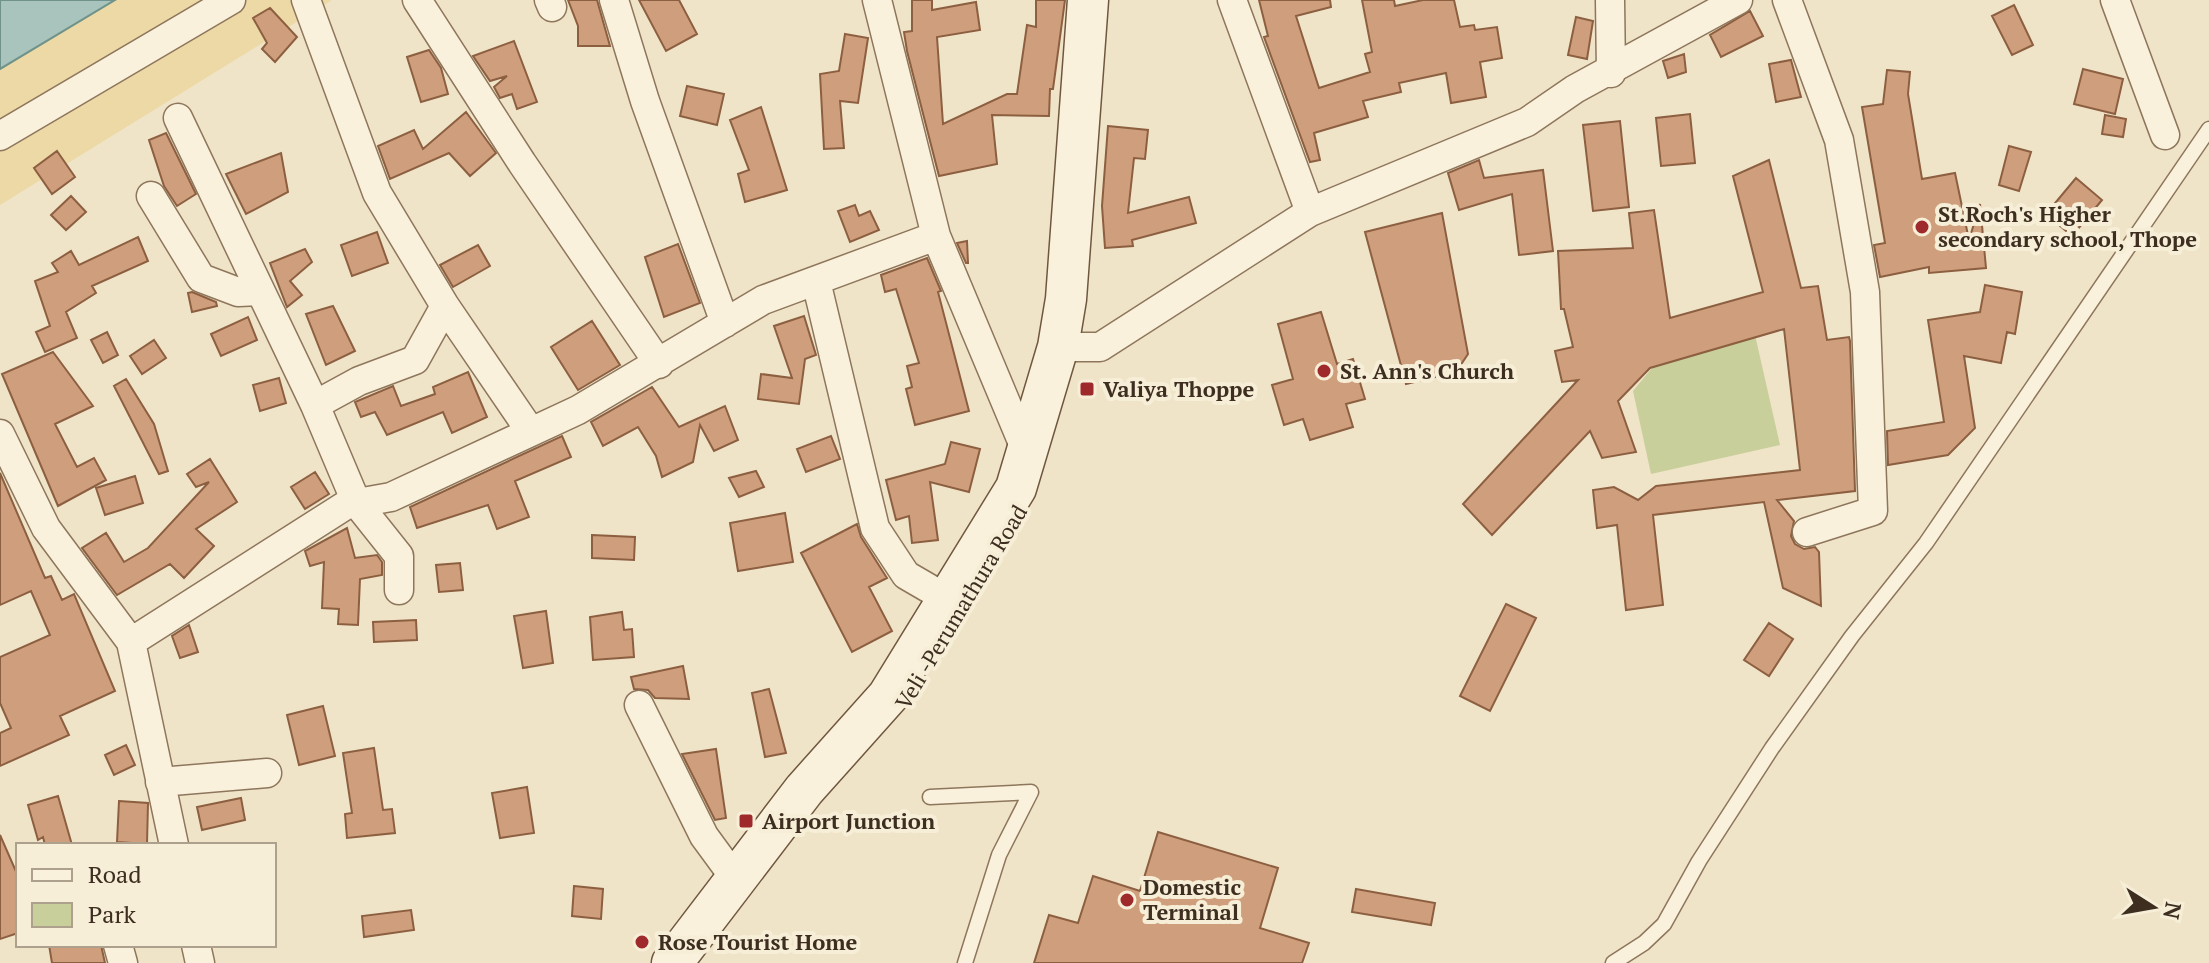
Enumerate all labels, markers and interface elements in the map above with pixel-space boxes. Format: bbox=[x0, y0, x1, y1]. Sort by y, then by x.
place label: St.Roch's Higher secondary school, Thope bbox=[1938, 199, 2197, 253]
marker: St.Roch's Higher secondary school, Thope bbox=[1913, 218, 1931, 236]
place label: St. Ann's Church bbox=[1340, 356, 1514, 385]
marker: St. Ann's Church bbox=[1315, 362, 1333, 380]
place label: Valiya Thoppe bbox=[1103, 374, 1255, 403]
marker: Valiya Thoppe bbox=[1078, 380, 1096, 398]
street label: Veli -Perumathura Road bbox=[888, 499, 1033, 714]
place label: Airport Junction bbox=[762, 806, 935, 835]
marker: Airport Junction bbox=[737, 812, 755, 830]
legend bbox=[16, 843, 276, 947]
text: Road bbox=[88, 858, 142, 890]
north arrow bbox=[2113, 867, 2193, 947]
place label: Domestic Terminal bbox=[1143, 872, 1241, 926]
marker: Domestic Terminal bbox=[1118, 891, 1136, 909]
text: Park bbox=[88, 898, 137, 930]
text: N bbox=[2157, 900, 2189, 922]
place label: Rose Tourist Home bbox=[658, 927, 858, 956]
marker: Rose Tourist Home bbox=[633, 933, 651, 951]

